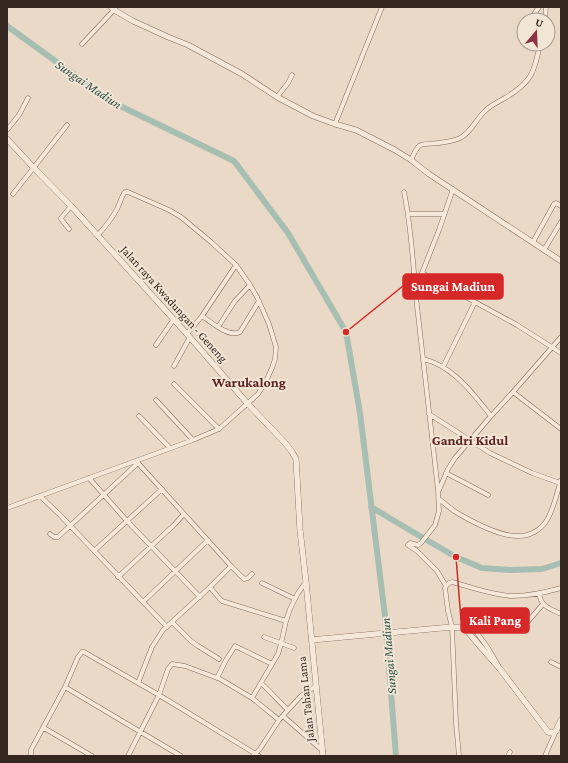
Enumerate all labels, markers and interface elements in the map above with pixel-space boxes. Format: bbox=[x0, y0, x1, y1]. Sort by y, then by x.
north arrow bbox=[516, 12, 556, 52]
text: U bbox=[534, 16, 545, 30]
water label: Sungai Madiun bbox=[53, 57, 125, 112]
street label: Jalan raya Kwadungan - Geneng bbox=[117, 242, 230, 366]
callout: Sungai Madiun bbox=[403, 274, 503, 299]
text: Sungai Madiun bbox=[411, 279, 495, 294]
district label: Warukalong bbox=[211, 374, 286, 390]
district label: Gandri Kidul bbox=[432, 432, 508, 448]
callout: Kali Pang bbox=[461, 608, 529, 633]
text: Kali Pang bbox=[469, 613, 521, 628]
water label: Sungai Madiun bbox=[378, 617, 399, 695]
street label: Jalan Tahan Lama bbox=[295, 655, 318, 743]

